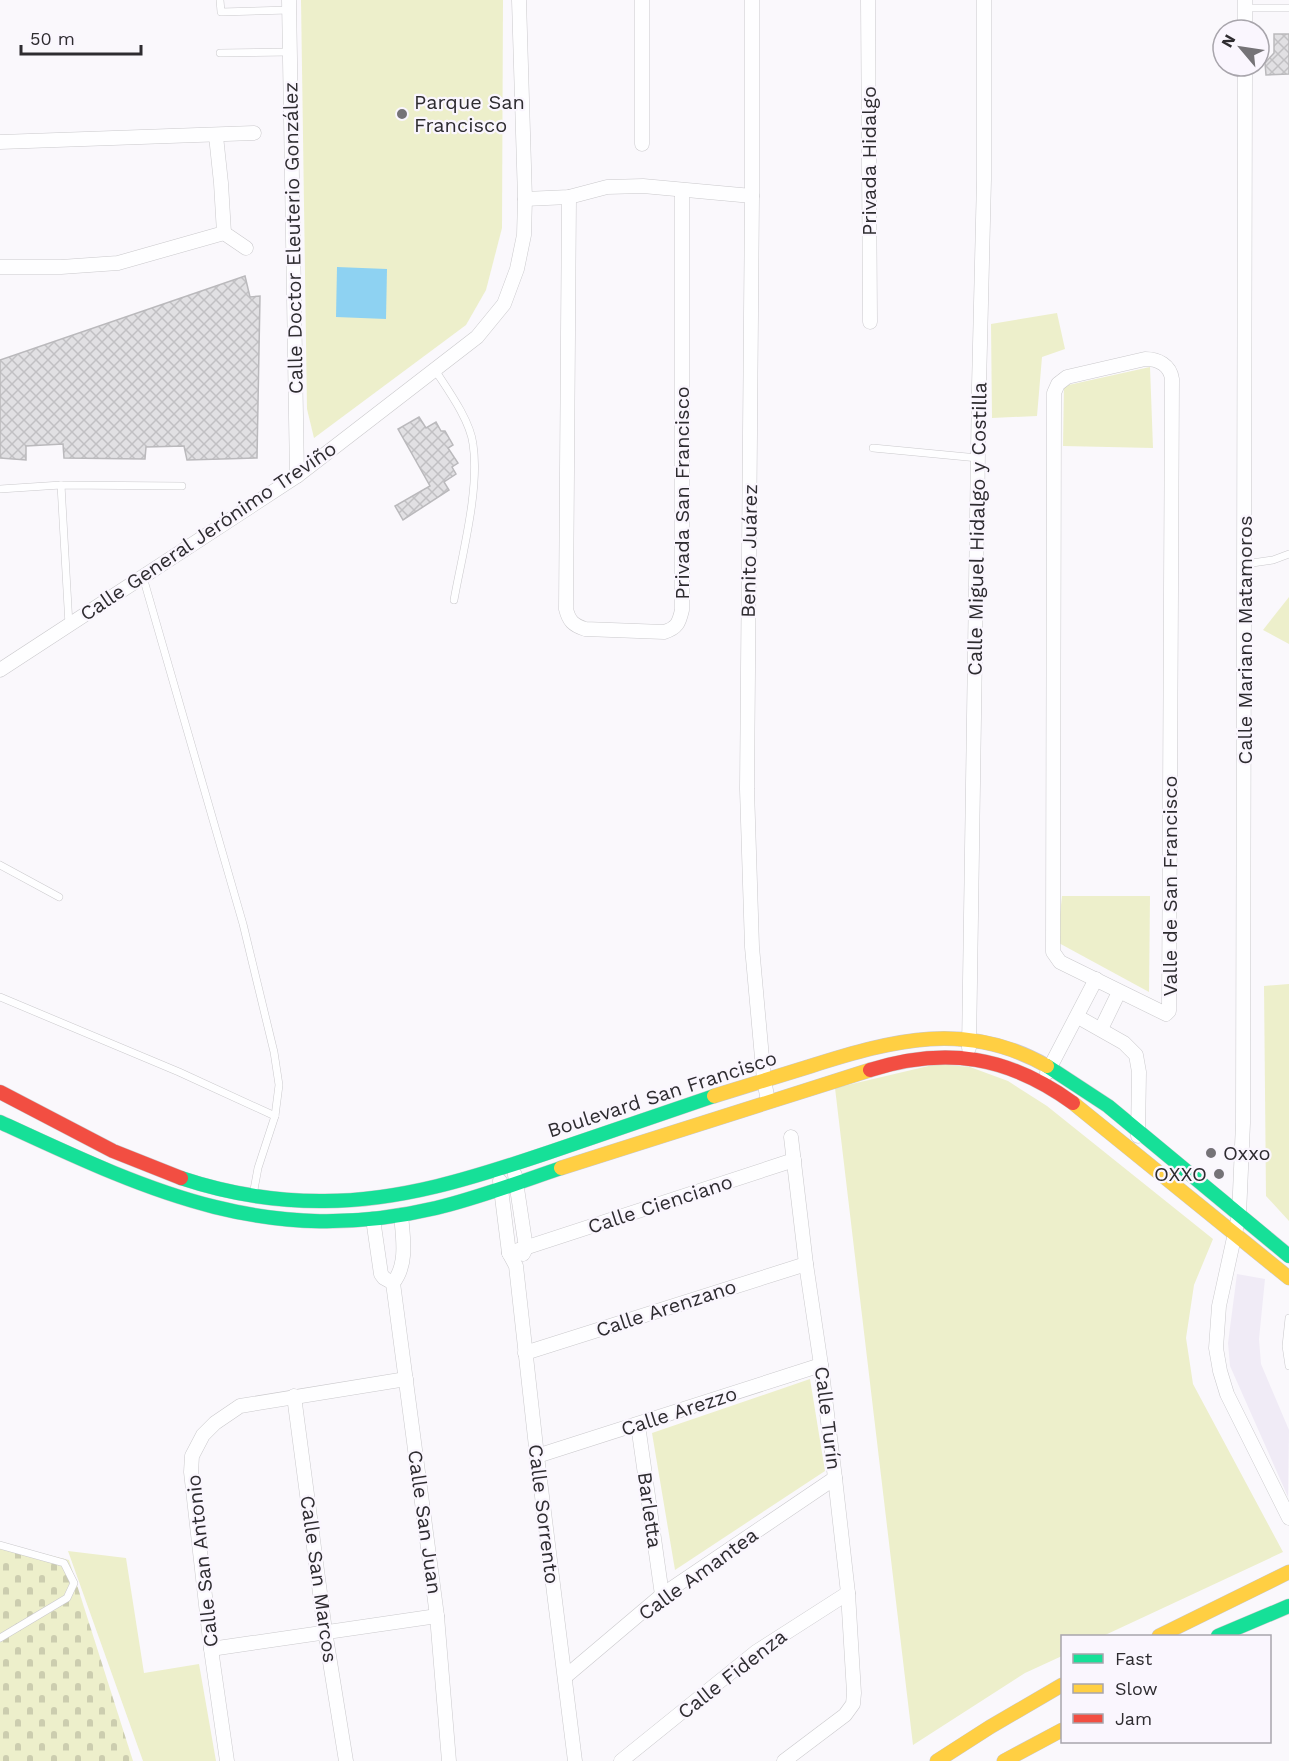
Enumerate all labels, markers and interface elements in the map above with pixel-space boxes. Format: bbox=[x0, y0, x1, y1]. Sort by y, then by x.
scale bar bbox=[21, 18, 141, 56]
north arrow bbox=[1211, 18, 1271, 78]
text: 50 m bbox=[30, 28, 75, 49]
text: N bbox=[1217, 31, 1240, 51]
street label: Calle Doctor Eleuterio González bbox=[278, 82, 308, 394]
street label: Privada Hidalgo bbox=[857, 86, 881, 236]
place label: Parque San Francisco bbox=[414, 90, 525, 137]
marker: Parque San Francisco bbox=[395, 107, 409, 121]
street label: Calle Miguel Hidalgo y Costilla bbox=[962, 382, 992, 676]
street label: Privada San Francisco bbox=[670, 386, 694, 600]
street label: Calle General Jerónimo Treviño bbox=[75, 436, 341, 626]
street label: Benito Juárez bbox=[736, 484, 762, 618]
street label: Calle Mariano Matamoros bbox=[1233, 516, 1257, 764]
street label: Valle de San Francisco bbox=[1158, 776, 1182, 996]
street label: Boulevard San Francisco bbox=[544, 1046, 780, 1142]
place label: Oxxo bbox=[1223, 1141, 1271, 1165]
marker: Oxxo bbox=[1204, 1146, 1218, 1160]
place label: OXXO bbox=[1154, 1162, 1207, 1186]
marker: OXXO bbox=[1212, 1167, 1226, 1181]
street label: Calle Cienciano bbox=[585, 1169, 735, 1239]
street label: Calle Arenzano bbox=[593, 1274, 739, 1342]
street label: Calle Turín bbox=[810, 1365, 846, 1471]
street label: Calle Arezzo bbox=[618, 1381, 740, 1441]
street label: Calle Sorrento bbox=[524, 1443, 564, 1585]
street label: Calle San Juan bbox=[403, 1448, 447, 1596]
street label: Barletta bbox=[633, 1470, 667, 1550]
street label: Calle San Antonio bbox=[181, 1473, 223, 1649]
street label: Calle San Marcos bbox=[295, 1494, 343, 1664]
street label: Calle Amantea bbox=[634, 1523, 762, 1625]
street label: Calle Fidenza bbox=[673, 1624, 791, 1724]
legend bbox=[1061, 1635, 1271, 1743]
text: Fast bbox=[1115, 1648, 1153, 1669]
text: Slow bbox=[1115, 1678, 1158, 1699]
text: Jam bbox=[1115, 1708, 1152, 1729]

